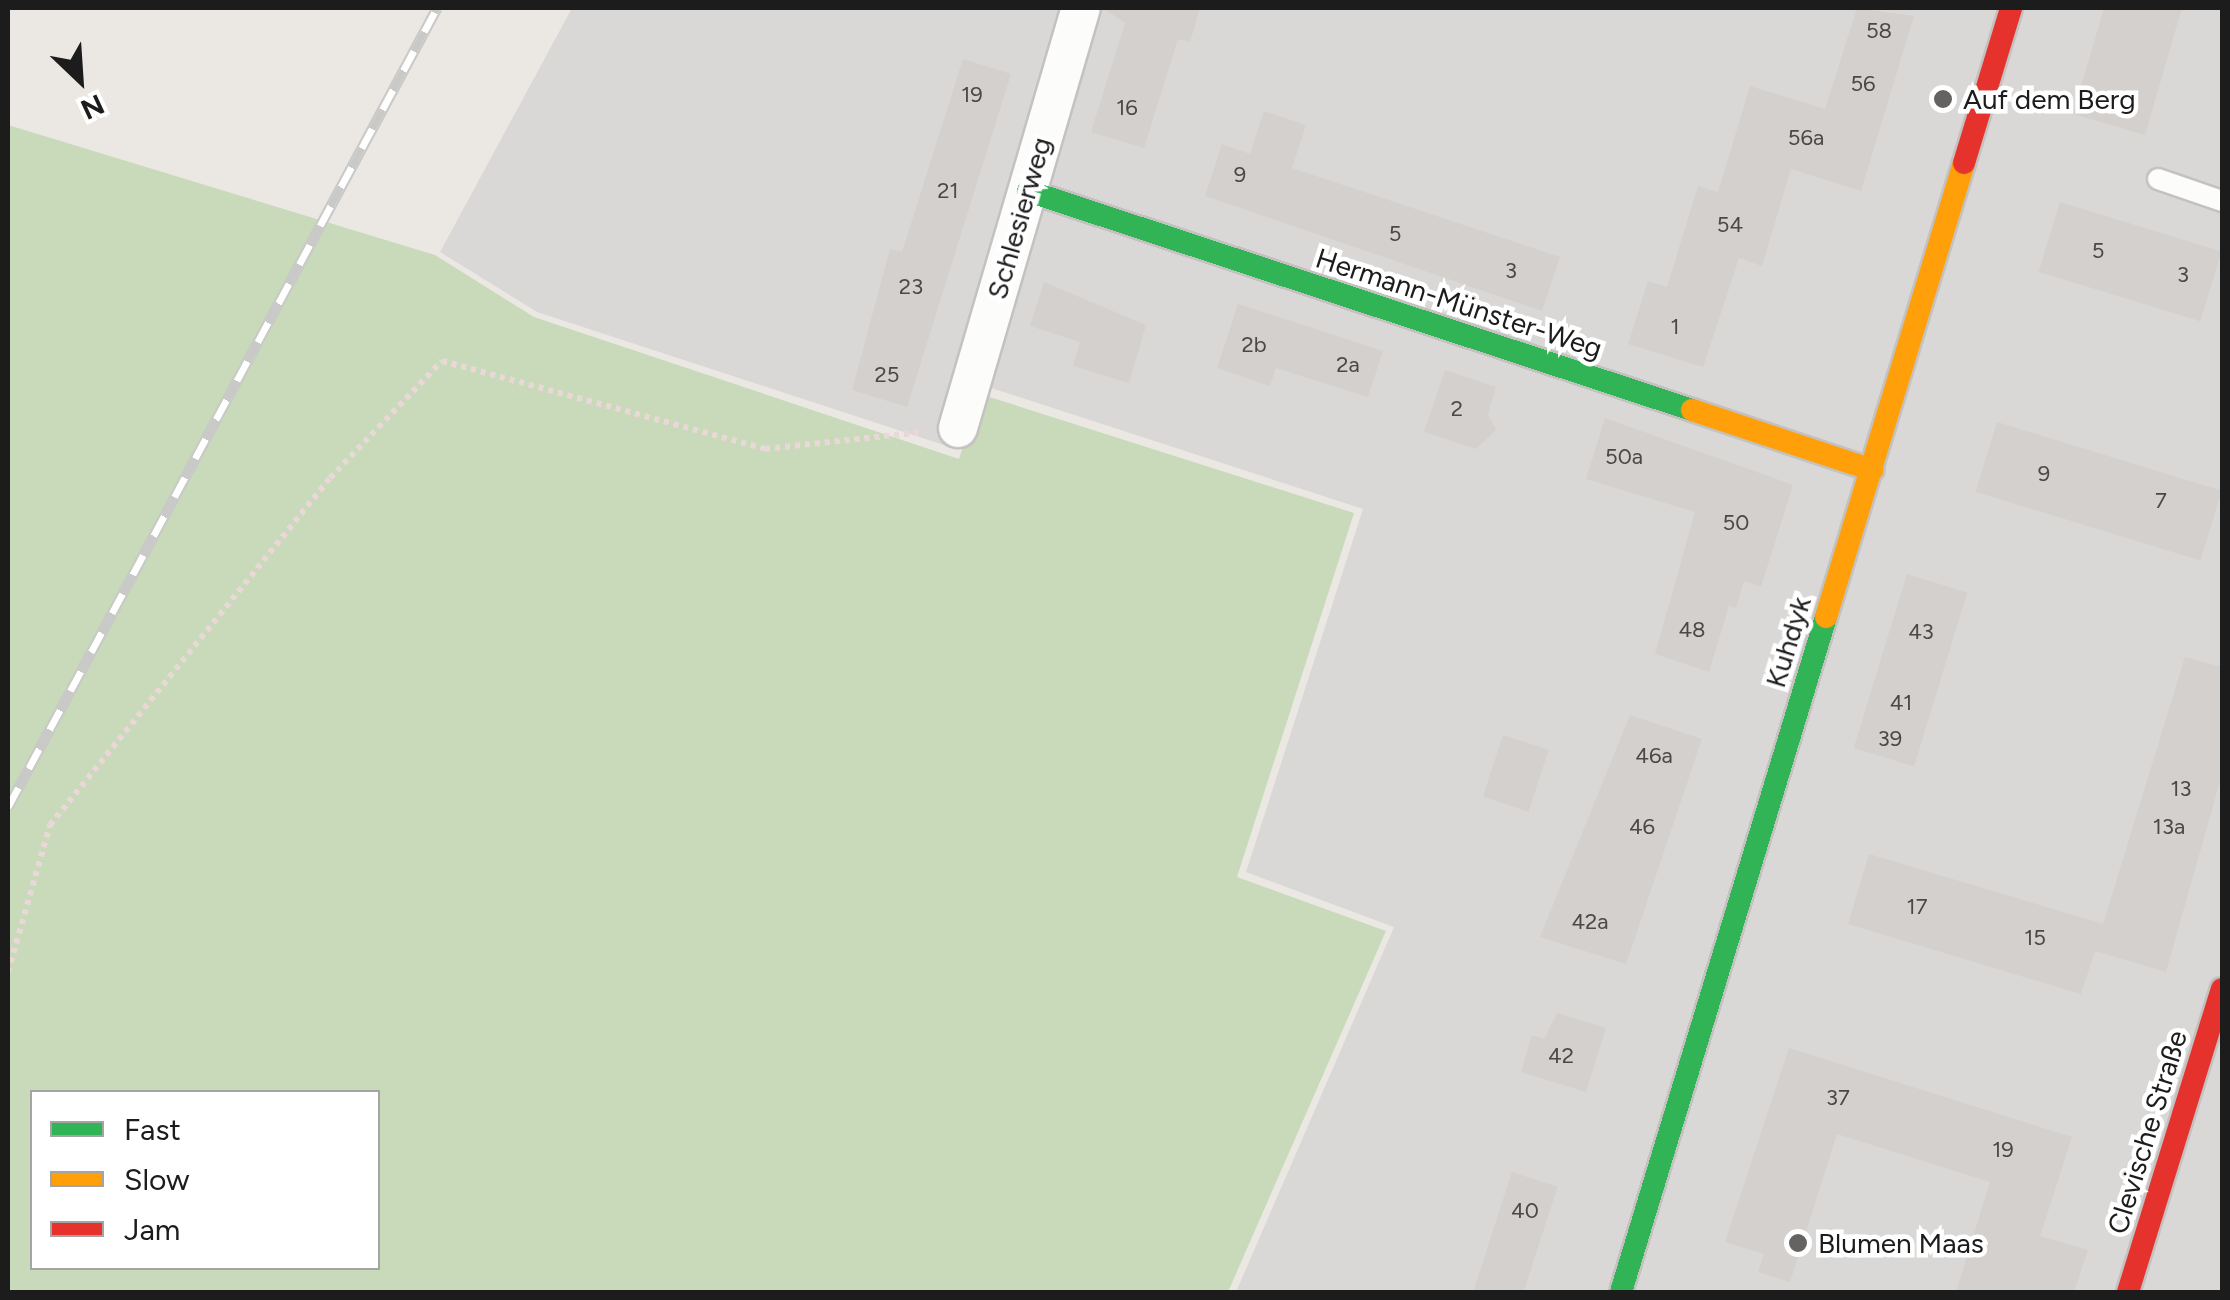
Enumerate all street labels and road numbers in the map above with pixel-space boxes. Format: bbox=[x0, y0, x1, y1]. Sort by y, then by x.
street label: Schlesierweg bbox=[980, 133, 1058, 303]
street label: Hermann-Münster-Weg bbox=[1312, 241, 1606, 365]
street label: Kuhdyk bbox=[1758, 593, 1818, 691]
street label: Clevische Straße bbox=[2100, 1026, 2194, 1238]

